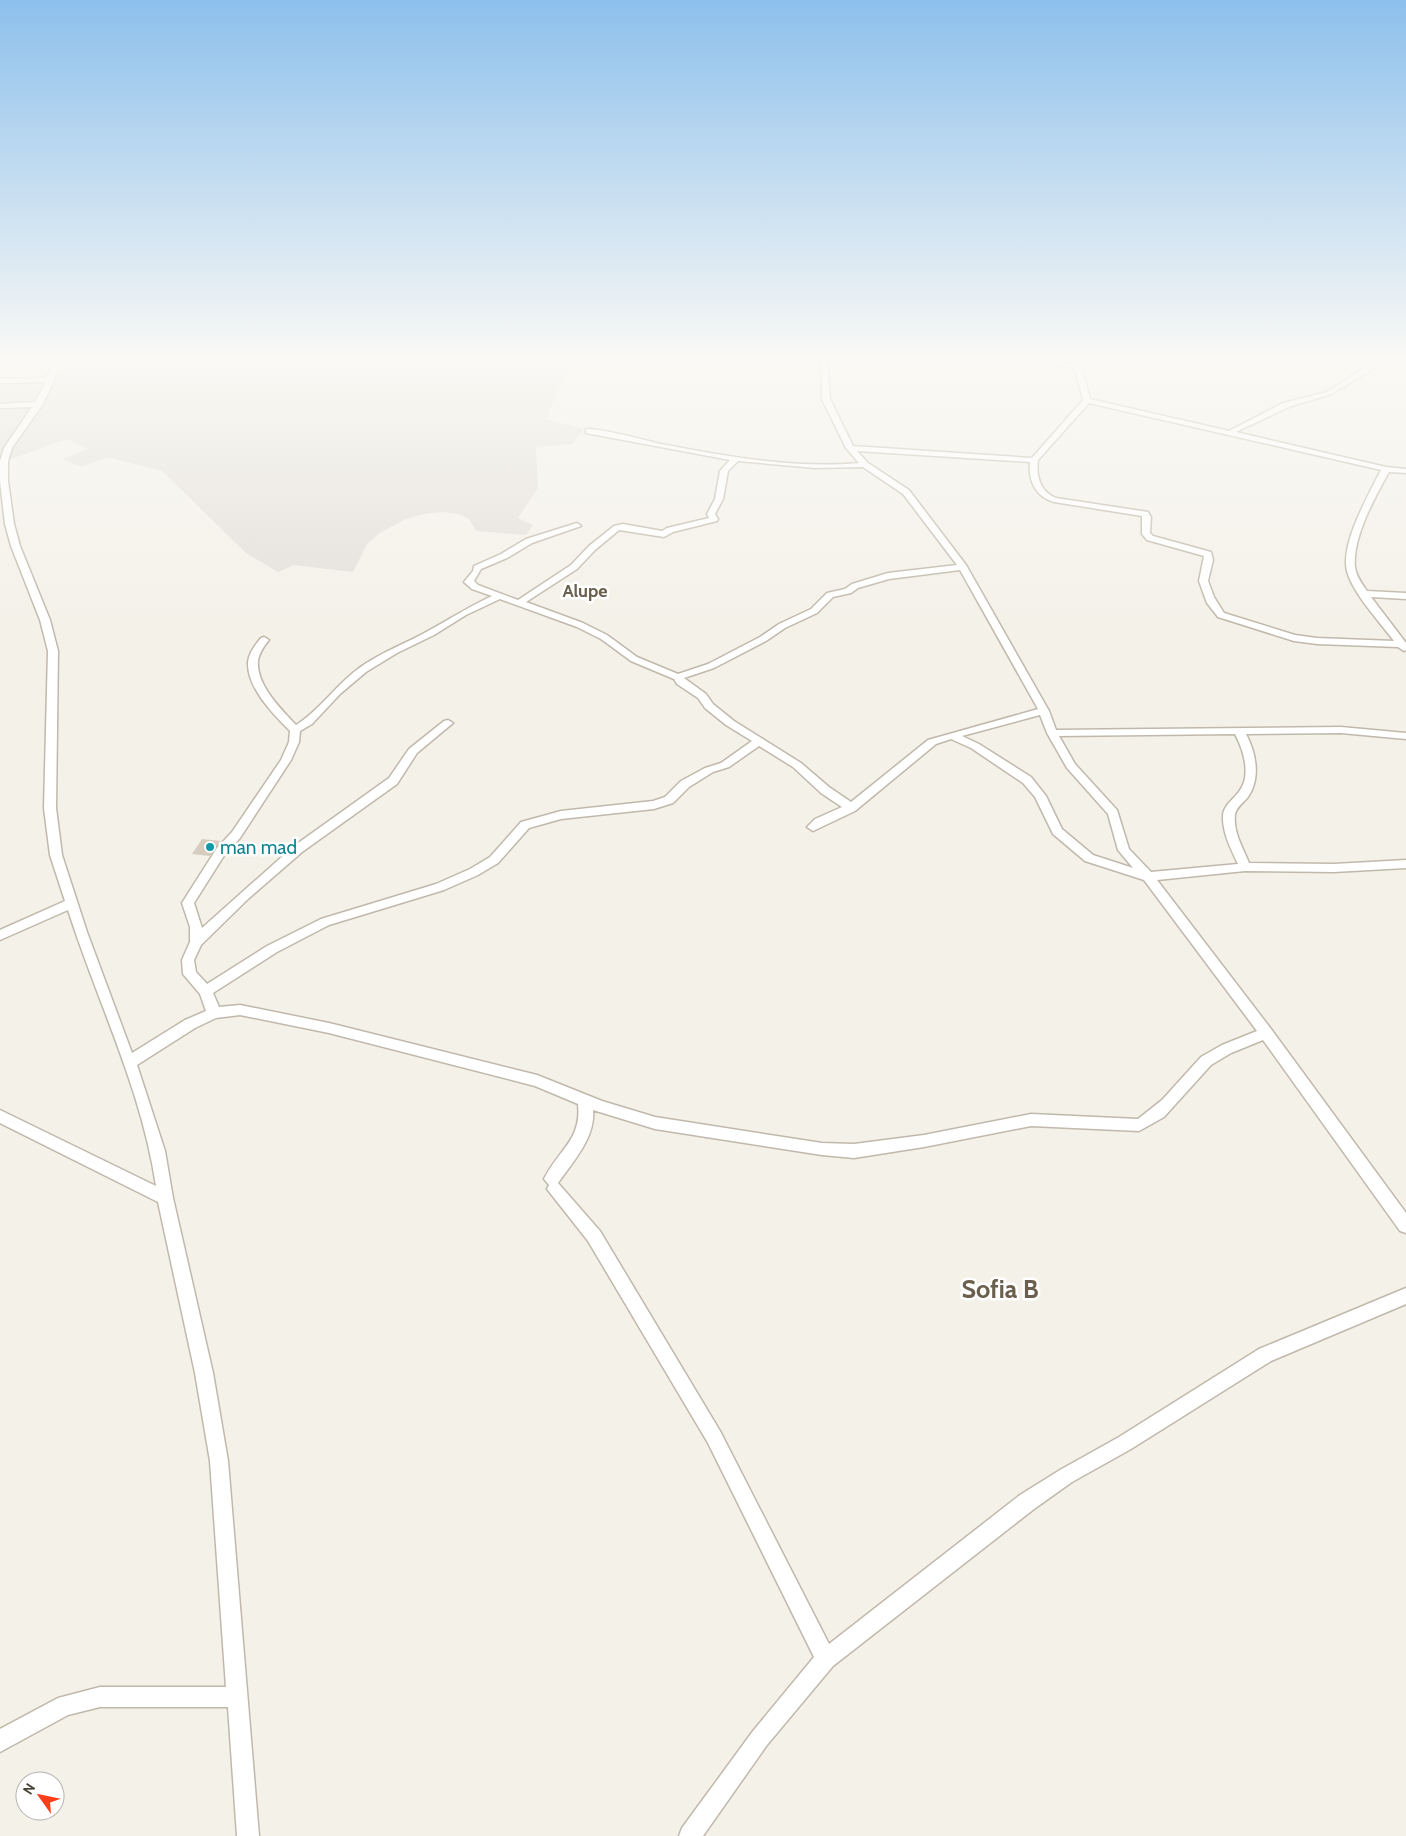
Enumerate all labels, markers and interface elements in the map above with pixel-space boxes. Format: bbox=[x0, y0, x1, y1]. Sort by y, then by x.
district label: Alupe bbox=[562, 580, 608, 602]
place label: man mad bbox=[220, 836, 297, 859]
marker: man mad bbox=[204, 841, 216, 853]
district label: Sofia B bbox=[961, 1274, 1039, 1304]
north arrow bbox=[15, 1771, 65, 1821]
text: N bbox=[19, 1780, 39, 1798]

